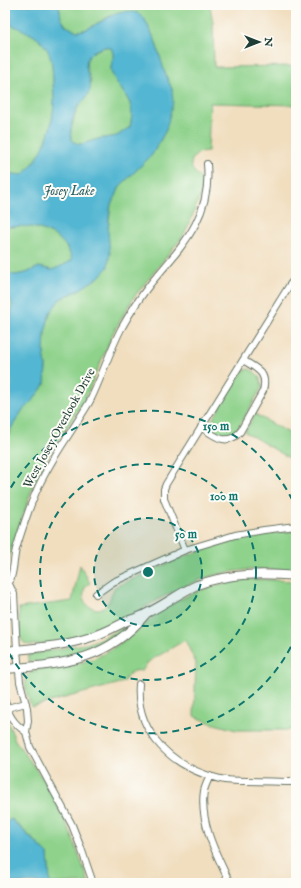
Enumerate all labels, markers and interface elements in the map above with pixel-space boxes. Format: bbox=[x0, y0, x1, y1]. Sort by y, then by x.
north arrow bbox=[239, 22, 279, 62]
text: N bbox=[261, 36, 275, 47]
water label: Josey Lake bbox=[43, 183, 95, 200]
street label: West Josey Overlook Drive bbox=[20, 365, 100, 491]
text: 150 m bbox=[203, 419, 230, 434]
text: 100 m bbox=[210, 489, 239, 504]
text: 50 m bbox=[175, 527, 198, 542]
centre of rings bbox=[141, 565, 155, 579]

